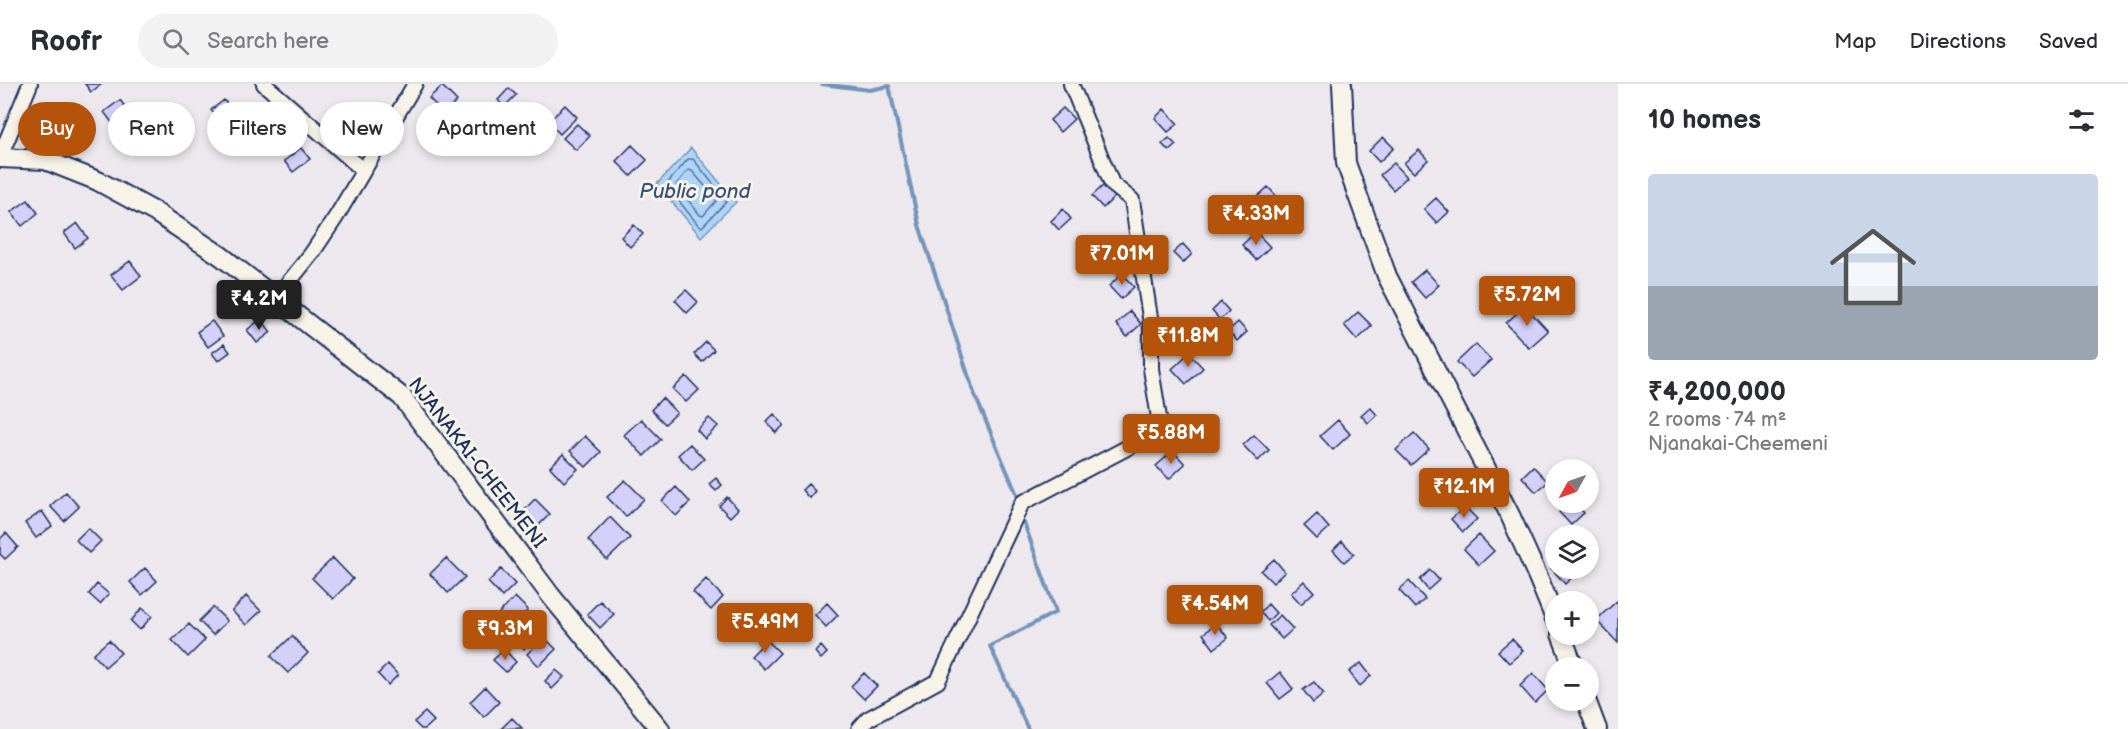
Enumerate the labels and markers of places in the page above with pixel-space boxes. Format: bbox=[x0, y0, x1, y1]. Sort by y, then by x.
pin: ₹4.33M bbox=[1207, 195, 1305, 246]
pin: ₹7.01M bbox=[1073, 235, 1171, 286]
pin: ₹5.72M bbox=[1478, 276, 1576, 327]
pin: ₹4.2M bbox=[217, 280, 301, 331]
pin: ₹11.8M bbox=[1139, 317, 1237, 368]
pin: ₹5.88M bbox=[1122, 414, 1220, 465]
pin: ₹12.1M bbox=[1415, 468, 1513, 519]
pin: ₹4.54M bbox=[1166, 585, 1264, 636]
pin: ₹5.49M bbox=[716, 603, 814, 654]
pin: ₹9.3M bbox=[463, 610, 547, 661]

